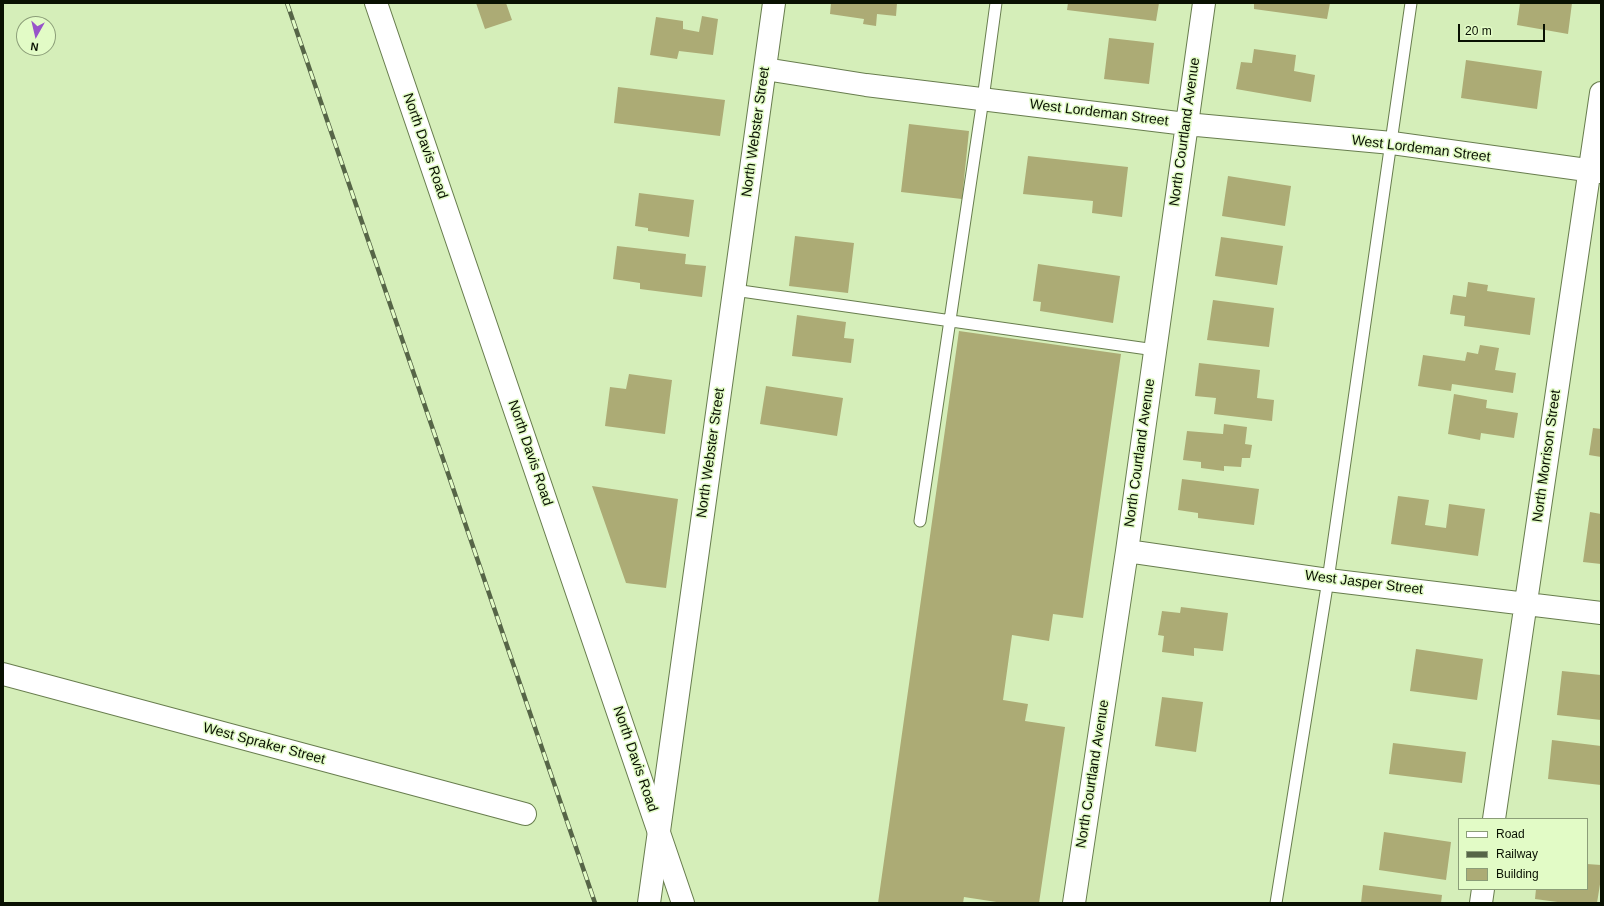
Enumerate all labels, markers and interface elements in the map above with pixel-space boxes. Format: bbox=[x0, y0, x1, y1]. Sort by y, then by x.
north arrow bbox=[16, 16, 56, 56]
scale bar bbox=[1460, 16, 1547, 42]
text: 20 m bbox=[1465, 24, 1492, 38]
text: N bbox=[30, 40, 39, 53]
street label: North Courtland Avenue bbox=[1166, 57, 1204, 207]
street label: North Webster Street bbox=[739, 66, 773, 198]
street label: North Davis Road bbox=[399, 91, 451, 201]
street label: West Lordeman Street bbox=[1029, 96, 1169, 130]
street label: West Lordeman Street bbox=[1351, 132, 1491, 166]
street label: North Courtland Avenue bbox=[1121, 378, 1159, 528]
street label: North Webster Street bbox=[694, 387, 728, 519]
street label: North Morrison Street bbox=[1529, 389, 1565, 523]
street label: North Davis Road bbox=[504, 398, 556, 508]
street label: West Jasper Street bbox=[1304, 567, 1424, 599]
street label: North Courtland Avenue bbox=[1073, 699, 1113, 849]
street label: North Davis Road bbox=[609, 704, 661, 814]
street label: West Spraker Street bbox=[201, 720, 327, 768]
legend bbox=[1458, 818, 1588, 890]
text: Road bbox=[1496, 827, 1525, 841]
text: Railway bbox=[1496, 847, 1538, 861]
text: Building bbox=[1496, 867, 1539, 881]

